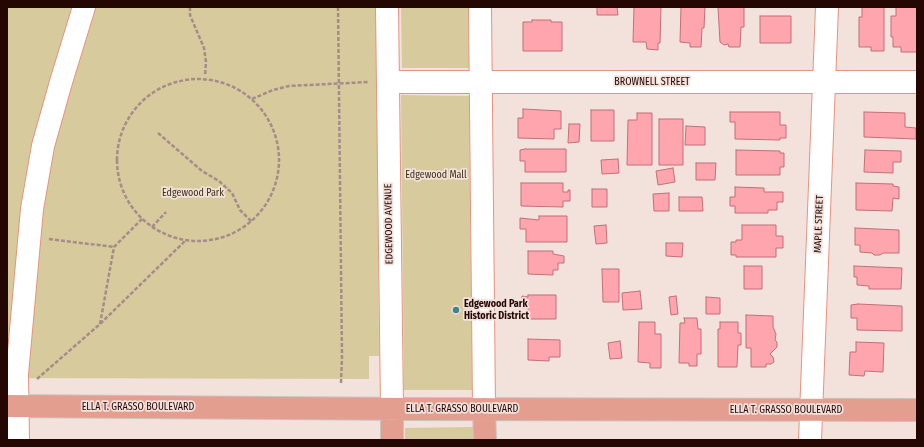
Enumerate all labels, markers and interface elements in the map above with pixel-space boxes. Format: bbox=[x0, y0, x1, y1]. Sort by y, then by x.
street label: BROWNELL STREET bbox=[614, 76, 690, 88]
park label: Edgewood Mall bbox=[405, 169, 467, 181]
street label: EDGEWOOD AVENUE bbox=[382, 184, 396, 264]
park label: Edgewood Park bbox=[162, 187, 224, 199]
street label: MAPLE STREET bbox=[812, 195, 826, 253]
place label: Edgewood Park Historic District bbox=[464, 298, 529, 322]
marker: Edgewood Park Historic District bbox=[451, 305, 461, 315]
street label: ELLA T. GRASSO BOULEVARD bbox=[82, 401, 194, 413]
street label: ELLA T. GRASSO BOULEVARD bbox=[406, 403, 518, 415]
street label: ELLA T. GRASSO BOULEVARD bbox=[730, 404, 842, 416]

